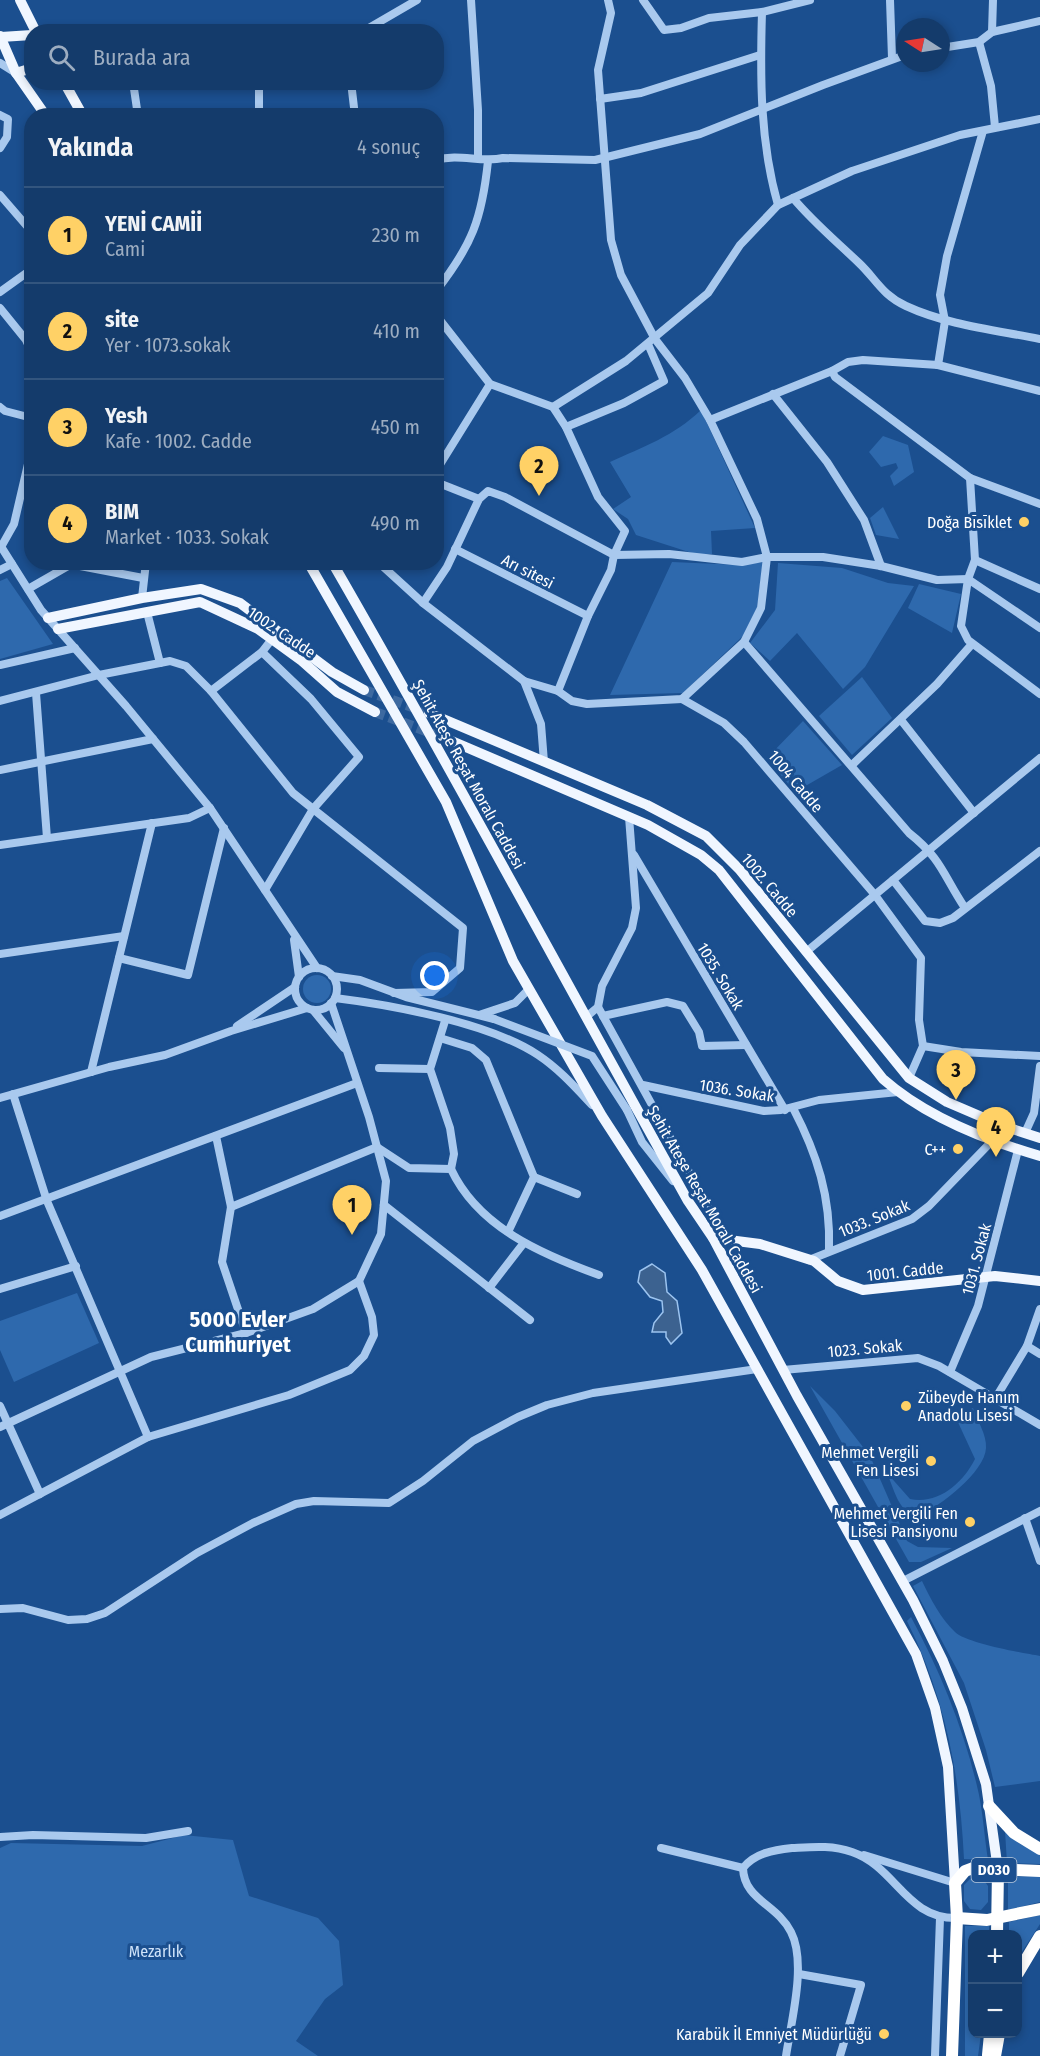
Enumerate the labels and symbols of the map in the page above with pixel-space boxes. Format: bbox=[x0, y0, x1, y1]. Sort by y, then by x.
north arrow bbox=[896, 18, 950, 72]
pin: 2 bbox=[520, 446, 558, 496]
place label: Doğa Bīsīklet bbox=[927, 513, 1013, 532]
marker: Doğa Bīsīklet bbox=[1017, 515, 1031, 529]
street label: Arı sitesi bbox=[498, 550, 557, 593]
street label: 1002. Cadde bbox=[244, 603, 319, 662]
street label: Şehit Ateşe Reşat Moralı Caddesi bbox=[409, 676, 529, 872]
street label: 1004 Cadde bbox=[764, 746, 827, 816]
street label: 1002. Cadde bbox=[737, 849, 802, 921]
street label: 1035. Sokak bbox=[693, 939, 748, 1014]
your location bbox=[420, 961, 449, 990]
pin: 3 bbox=[936, 1050, 976, 1100]
street label: 1036. Sokak bbox=[698, 1075, 776, 1106]
street label: Şehit Ateşe Reşat Moralı Caddesi bbox=[643, 1102, 766, 1296]
pin: 4 bbox=[976, 1108, 1016, 1157]
place label: C++ bbox=[925, 1140, 946, 1159]
marker: C++ bbox=[951, 1142, 965, 1156]
pin: 1 bbox=[332, 1186, 372, 1235]
street label: 1033. Sokak bbox=[836, 1195, 913, 1241]
street label: 1031. Sokak bbox=[958, 1221, 995, 1297]
street label: 1001. Cadde bbox=[866, 1258, 944, 1285]
district label: 5000 Evler Cumhuriyet bbox=[185, 1306, 291, 1358]
street label: 1023. Sokak bbox=[827, 1336, 904, 1361]
place label: Zübeyde Hanım Anadolu Lisesi bbox=[918, 1388, 1020, 1425]
marker: Zübeyde Hanım Anadolu Lisesi bbox=[899, 1399, 913, 1413]
place label: Mehmet Vergili Fen Lisesi bbox=[821, 1443, 919, 1480]
marker: Mehmet Vergili Fen Lisesi bbox=[924, 1454, 938, 1468]
place label: Mehmet Vergili Fen Lisesi Pansiyonu bbox=[834, 1504, 958, 1541]
marker: Mehmet Vergili Fen Lisesi Pansiyonu bbox=[963, 1515, 977, 1529]
road number: D030 bbox=[972, 1858, 1016, 1882]
park label: Mezarlık bbox=[129, 1942, 184, 1961]
place label: Karabük İl Emniyet Müdürlüğü bbox=[676, 2025, 872, 2044]
marker: Karabük İl Emniyet Müdürlüğü bbox=[877, 2027, 891, 2041]

